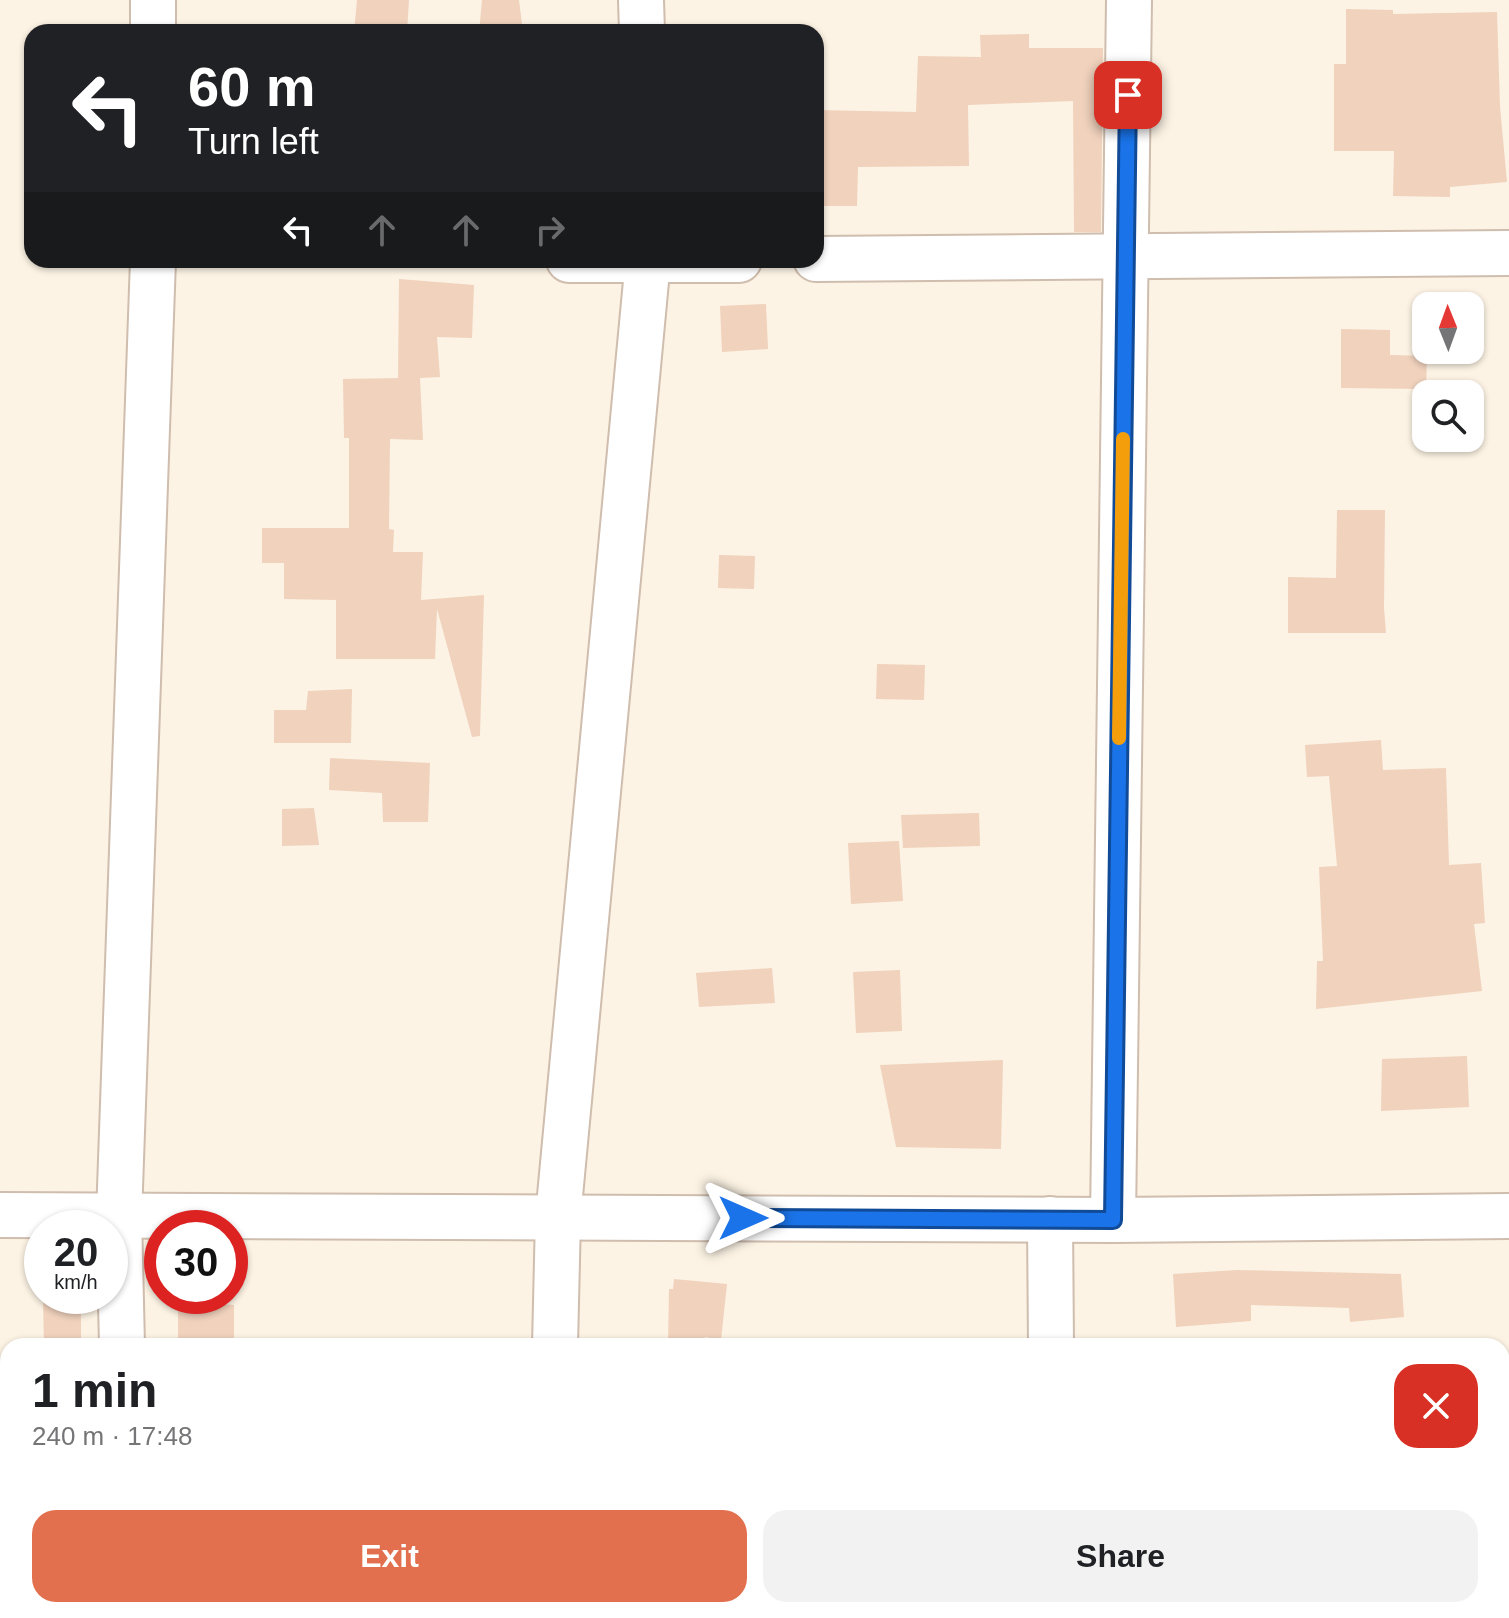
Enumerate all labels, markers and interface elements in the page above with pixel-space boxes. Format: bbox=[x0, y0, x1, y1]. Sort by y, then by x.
text: 60 m bbox=[188, 55, 316, 118]
icon: left bbox=[56, 56, 160, 160]
pin bbox=[1094, 61, 1162, 129]
icon: arrive bbox=[1106, 73, 1150, 117]
text: Turn left bbox=[188, 121, 319, 162]
icon: left bbox=[276, 208, 320, 252]
icon: ahead bbox=[360, 208, 404, 252]
icon: ahead bbox=[444, 208, 488, 252]
icon: right bbox=[528, 208, 572, 252]
north arrow bbox=[1412, 292, 1484, 364]
map controls bbox=[1412, 292, 1484, 452]
button: search bbox=[1412, 380, 1484, 452]
position arrow bbox=[701, 1176, 785, 1260]
speed limit sign: 30 bbox=[144, 1210, 248, 1314]
text: 20 bbox=[54, 1230, 98, 1274]
text: km/h bbox=[54, 1271, 98, 1293]
text: 1 min bbox=[32, 1364, 157, 1417]
button: close bbox=[1394, 1364, 1478, 1448]
text: 240 m · 17:48 bbox=[32, 1421, 192, 1451]
button: Exit bbox=[32, 1510, 747, 1602]
button: Share bbox=[763, 1510, 1478, 1602]

